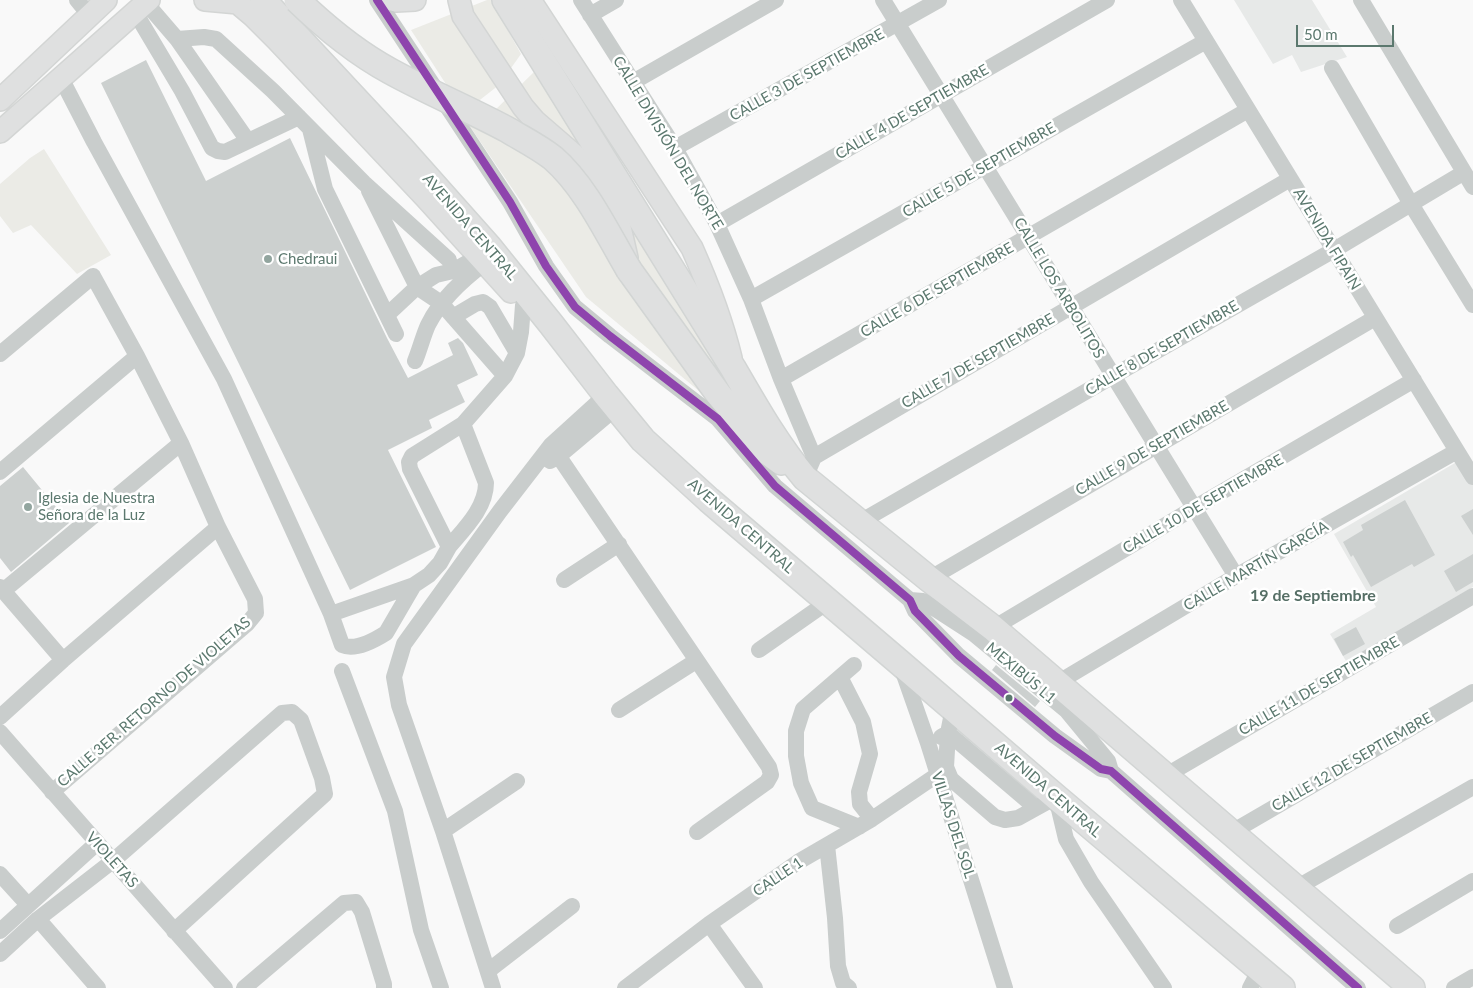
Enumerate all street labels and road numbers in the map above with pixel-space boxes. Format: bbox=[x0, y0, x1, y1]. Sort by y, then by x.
street label: CALLE 3 DE SEPTIEMBRE bbox=[727, 25, 887, 125]
street label: CALLE DIVISIÓN DEL NORTE bbox=[609, 53, 727, 233]
street label: CALLE 4 DE SEPTIEMBRE bbox=[832, 61, 992, 163]
street label: CALLE 5 DE SEPTIEMBRE bbox=[899, 119, 1059, 221]
street label: AVENIDA CENTRAL bbox=[419, 170, 521, 284]
street label: AVENIDA FIPAIN bbox=[1289, 185, 1365, 293]
street label: CALLE LOS ARBOLITOS bbox=[1010, 214, 1108, 362]
street label: CALLE 6 DE SEPTIEMBRE bbox=[857, 239, 1017, 341]
street label: CALLE 8 DE SEPTIEMBRE bbox=[1082, 297, 1242, 399]
street label: CALLE 7 DE SEPTIEMBRE bbox=[898, 310, 1058, 412]
street label: CALLE 9 DE SEPTIEMBRE bbox=[1072, 397, 1232, 499]
street label: CALLE 10 DE SEPTIEMBRE bbox=[1119, 451, 1287, 557]
street label: AVENIDA CENTRAL bbox=[684, 475, 798, 577]
street label: CALLE MARTÍN GARCÍA bbox=[1180, 517, 1332, 615]
street label: CALLE 3ER. RETORNO DE VIOLETAS bbox=[54, 613, 254, 791]
street label: CALLE 11 DE SEPTIEMBRE bbox=[1235, 633, 1403, 739]
street label: MEXIBÚS L1 bbox=[982, 639, 1060, 707]
street label: CALLE 12 DE SEPTIEMBRE bbox=[1268, 709, 1436, 815]
street label: AVENIDA CENTRAL bbox=[991, 739, 1105, 841]
street label: VILLAS DEL SOL bbox=[927, 769, 979, 881]
street label: VIOLETAS bbox=[82, 828, 142, 892]
street label: CALLE 1 bbox=[749, 854, 807, 900]

